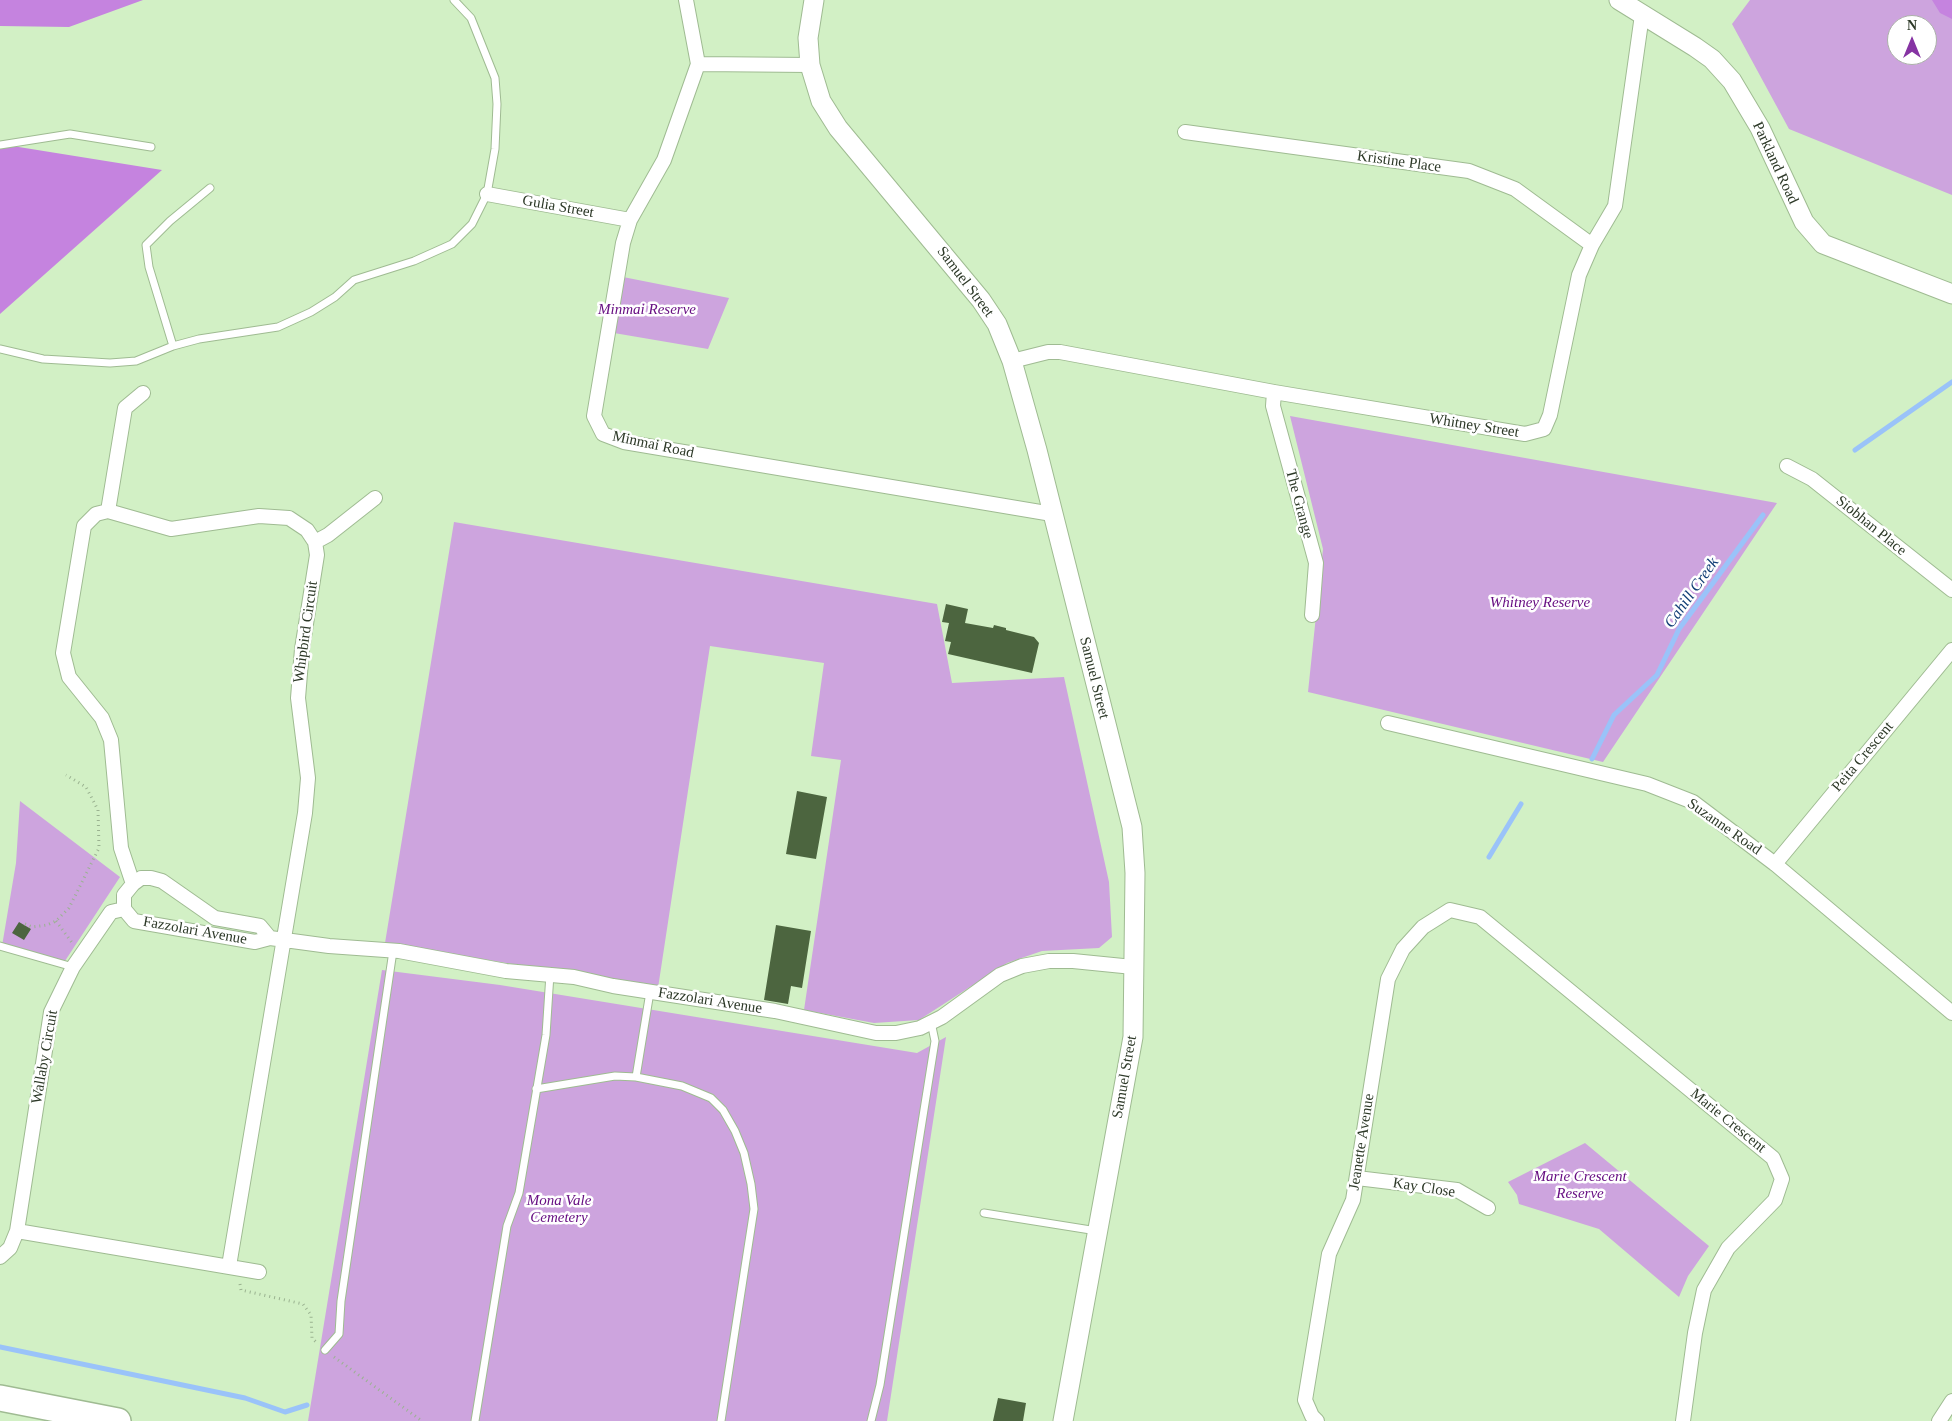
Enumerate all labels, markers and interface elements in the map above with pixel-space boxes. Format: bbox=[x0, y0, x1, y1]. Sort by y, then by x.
north arrow bbox=[1887, 15, 1937, 65]
text: N bbox=[1907, 18, 1917, 33]
street label: Parkland Road bbox=[1748, 119, 1802, 207]
street label: Kristine Place bbox=[1356, 147, 1442, 177]
street label: Gulia Street bbox=[521, 192, 595, 222]
street label: Samuel Street bbox=[933, 243, 997, 321]
park label: Minmai Reserve bbox=[598, 301, 696, 319]
street label: Whitney Street bbox=[1428, 410, 1520, 442]
street label: Minmai Road bbox=[611, 428, 695, 462]
street label: The Grange bbox=[1281, 467, 1317, 541]
street label: Siobhan Place bbox=[1832, 492, 1910, 560]
water label: Cahill Creek bbox=[1661, 554, 1723, 632]
street label: Whipbird Circuit bbox=[290, 580, 322, 684]
park label: Whitney Reserve bbox=[1490, 594, 1590, 612]
street label: Samuel Street bbox=[1075, 635, 1113, 721]
street label: Peita Crescent bbox=[1828, 718, 1898, 796]
street label: Suzanne Road bbox=[1684, 795, 1764, 859]
street label: Fazzolari Avenue bbox=[142, 913, 248, 949]
street label: Fazzolari Avenue bbox=[657, 984, 763, 1018]
street label: Wallaby Circuit bbox=[28, 1009, 62, 1105]
street label: Samuel Street bbox=[1109, 1034, 1141, 1120]
street label: Marie Crescent bbox=[1687, 1085, 1769, 1157]
street label: Jeanette Avenue bbox=[1345, 1092, 1379, 1192]
park label: Marie Crescent Reserve bbox=[1533, 1168, 1627, 1203]
street label: Kay Close bbox=[1392, 1174, 1456, 1202]
park label: Mona Vale Cemetery bbox=[527, 1192, 591, 1227]

